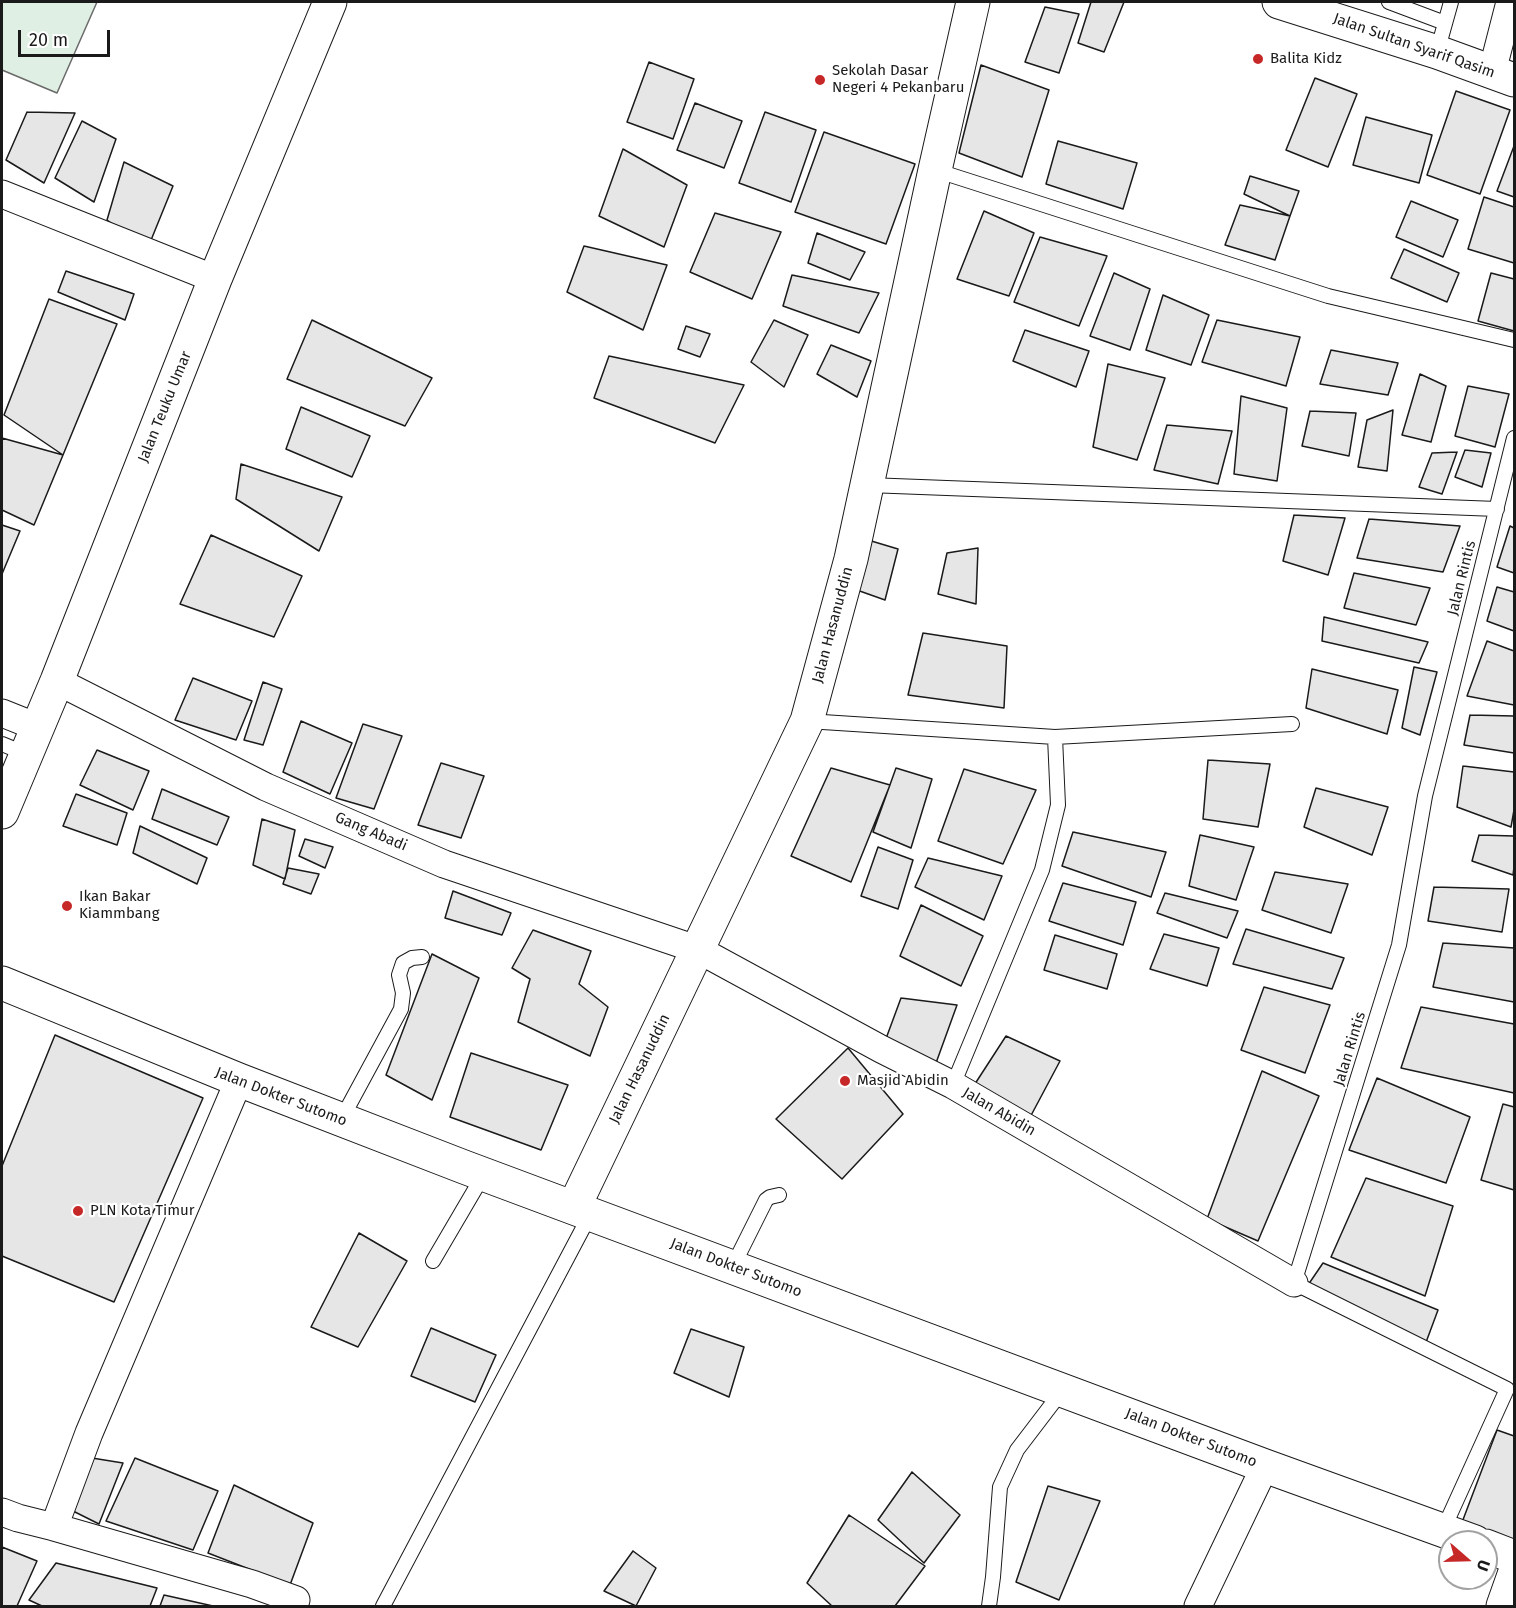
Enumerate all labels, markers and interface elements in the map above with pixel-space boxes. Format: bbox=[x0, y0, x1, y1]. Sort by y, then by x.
street label: Jalan Sultan Syarif Qasim bbox=[1331, 10, 1497, 82]
scale bar bbox=[21, 18, 112, 56]
text: 20 m bbox=[29, 29, 68, 51]
place label: Balita Kidz bbox=[1270, 50, 1342, 68]
marker: Balita Kidz bbox=[1251, 52, 1265, 66]
place label: Sekolah Dasar Negeri 4 Pekanbaru bbox=[832, 62, 964, 97]
marker: Sekolah Dasar Negeri 4 Pekanbaru bbox=[813, 73, 827, 87]
street label: Jalan Teuku Umar bbox=[134, 349, 196, 465]
street label: Jalan Rintis bbox=[1444, 539, 1480, 617]
street label: Jalan Hasanuddin bbox=[809, 565, 857, 685]
street label: Gang Abadi bbox=[332, 809, 410, 855]
place label: Ikan Bakar Kiammbang bbox=[79, 888, 159, 923]
marker: Ikan Bakar Kiammbang bbox=[60, 899, 74, 913]
street label: Jalan Rintis bbox=[1330, 1010, 1370, 1088]
street label: Jalan Hasanuddin bbox=[606, 1011, 674, 1127]
street label: Jalan Dokter Sutomo bbox=[213, 1064, 349, 1130]
place label: Masjid Abidin bbox=[857, 1072, 949, 1090]
marker: Masjid Abidin bbox=[838, 1074, 852, 1088]
street label: Jalan Abidin bbox=[959, 1084, 1039, 1140]
place label: PLN Kota Timur bbox=[90, 1202, 195, 1220]
marker: PLN Kota Timur bbox=[71, 1204, 85, 1218]
street label: Jalan Dokter Sutomo bbox=[668, 1235, 804, 1301]
street label: Jalan Dokter Sutomo bbox=[1123, 1405, 1259, 1471]
north arrow bbox=[1438, 1530, 1498, 1590]
text: U bbox=[1473, 1557, 1494, 1574]

